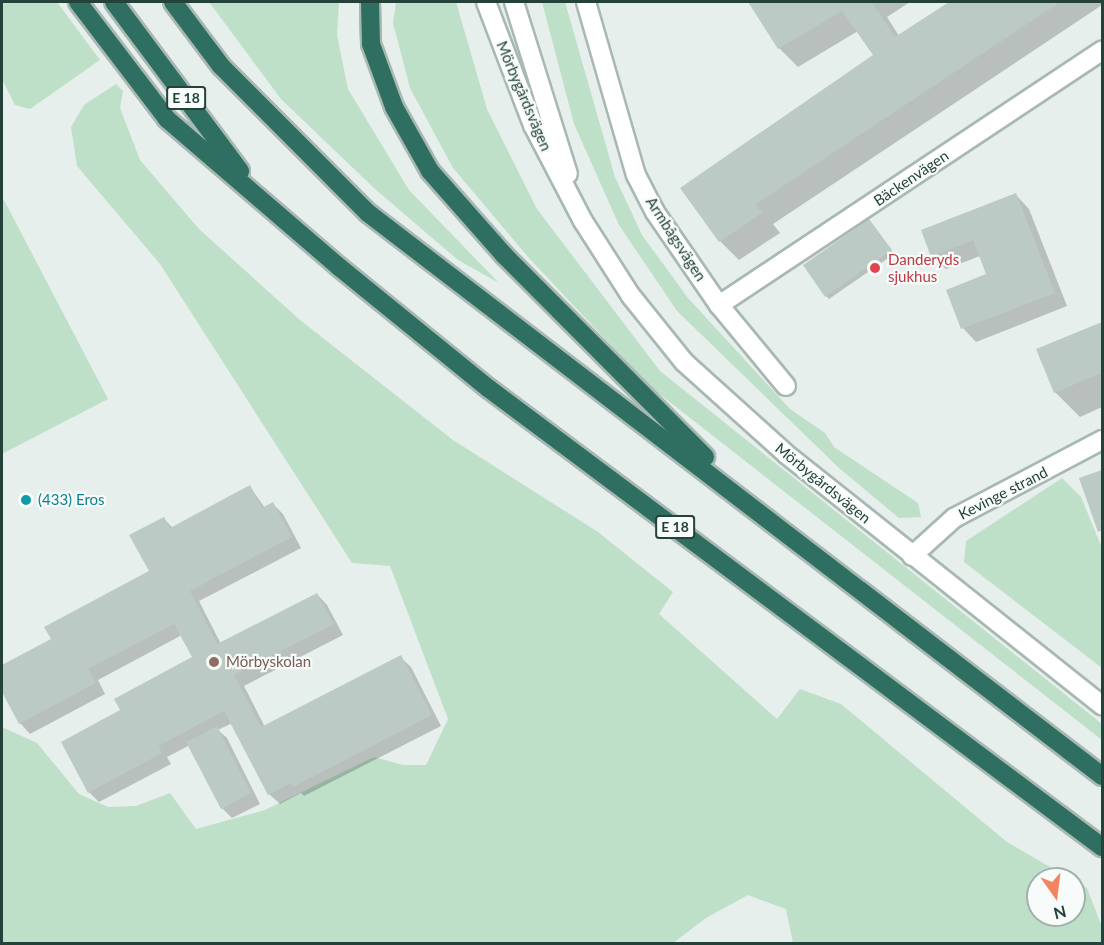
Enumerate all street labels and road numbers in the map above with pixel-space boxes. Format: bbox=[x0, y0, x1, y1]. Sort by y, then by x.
street label: Mörbygårdsvägen bbox=[493, 38, 555, 154]
road number: E 18 bbox=[165, 87, 207, 109]
street label: Bäckenvägen bbox=[870, 146, 952, 210]
street label: Armbågsvägen bbox=[642, 193, 710, 285]
street label: Mörbygårdsvägen bbox=[772, 439, 874, 527]
street label: Kevinge strand bbox=[955, 463, 1051, 523]
road number: E 18 bbox=[654, 516, 696, 538]

